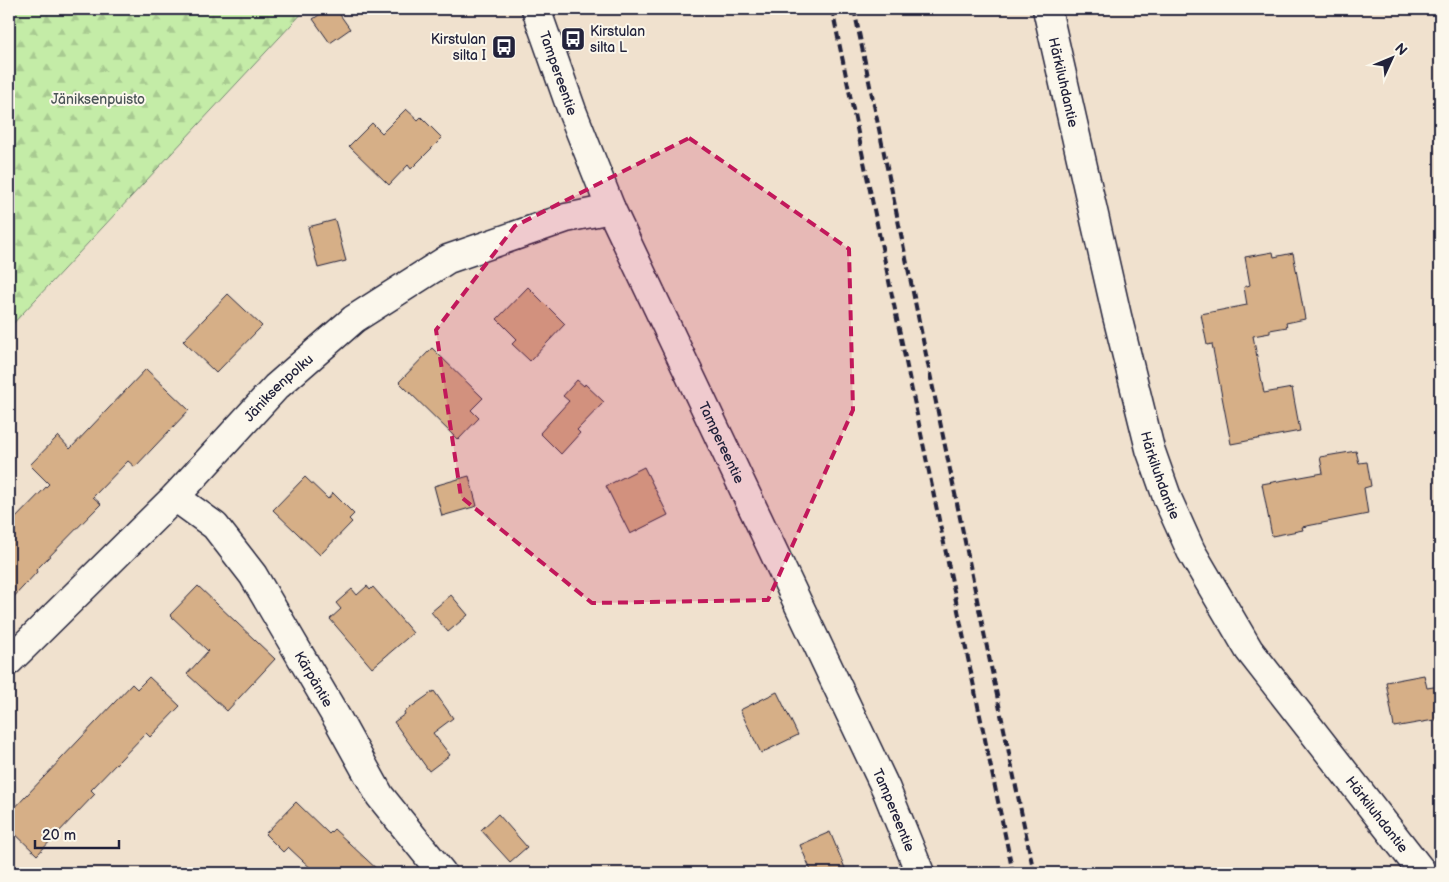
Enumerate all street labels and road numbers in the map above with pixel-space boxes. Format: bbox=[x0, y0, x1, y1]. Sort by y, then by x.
street label: Tampereentie bbox=[536, 29, 581, 118]
street label: Härkiluhdantie bbox=[1045, 35, 1082, 129]
street label: Jäniksenpolku bbox=[240, 350, 316, 425]
street label: Tampereentie bbox=[695, 399, 748, 486]
street label: Härkiluhdantie bbox=[1137, 430, 1184, 522]
street label: Kärpäntie bbox=[291, 648, 337, 710]
street label: Tampereentie bbox=[869, 766, 919, 854]
street label: Härkiluhdantie bbox=[1342, 773, 1412, 856]

